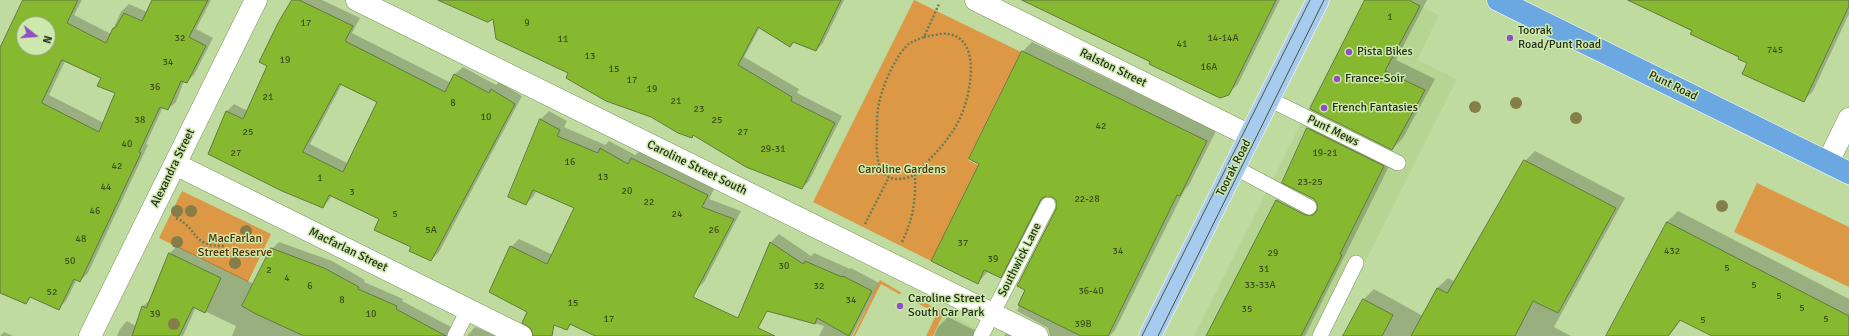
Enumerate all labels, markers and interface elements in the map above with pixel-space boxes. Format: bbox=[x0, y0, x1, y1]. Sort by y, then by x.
house number: 1 bbox=[1387, 11, 1393, 23]
north arrow bbox=[16, 16, 56, 56]
house number: 17 bbox=[301, 17, 311, 29]
house number: 9 bbox=[524, 17, 530, 29]
place label: Toorak Road/Punt Road bbox=[1518, 24, 1601, 52]
house number: 32 bbox=[175, 32, 185, 44]
house number: 14-14A bbox=[1207, 32, 1239, 44]
house number: 11 bbox=[558, 33, 568, 45]
marker: Toorak Road/Punt Road bbox=[1505, 33, 1515, 43]
text: N bbox=[40, 34, 54, 45]
house number: 41 bbox=[1177, 38, 1187, 50]
house number: 745 bbox=[1767, 44, 1783, 56]
place label: Pista Bikes bbox=[1357, 45, 1413, 59]
street label: Ralston Street bbox=[1077, 46, 1149, 90]
marker: Pista Bikes bbox=[1344, 47, 1354, 57]
house number: 13 bbox=[585, 50, 595, 62]
house number: 19 bbox=[280, 54, 290, 66]
house number: 34 bbox=[163, 56, 173, 68]
house number: 16A bbox=[1201, 61, 1217, 73]
house number: 15 bbox=[609, 63, 619, 75]
street label: Punt Road bbox=[1646, 68, 1700, 104]
place label: France-Soir bbox=[1345, 72, 1404, 86]
house number: 17 bbox=[627, 74, 637, 86]
marker: France-Soir bbox=[1332, 74, 1342, 84]
house number: 36 bbox=[150, 81, 160, 93]
house number: 19 bbox=[647, 83, 657, 95]
house number: 21 bbox=[263, 91, 273, 103]
house number: 21 bbox=[671, 95, 681, 107]
house number: 8 bbox=[450, 97, 456, 109]
place label: French Fantasies bbox=[1332, 101, 1418, 115]
house number: 23 bbox=[694, 103, 704, 115]
marker: French Fantasies bbox=[1319, 103, 1329, 113]
house number: 10 bbox=[481, 111, 491, 123]
street label: Punt Mews bbox=[1305, 112, 1361, 150]
house number: 38 bbox=[135, 114, 145, 126]
house number: 25 bbox=[712, 114, 722, 126]
house number: 42 bbox=[1096, 120, 1106, 132]
street label: Alexandra Street bbox=[148, 126, 198, 210]
house number: 25 bbox=[243, 126, 253, 138]
house number: 27 bbox=[738, 126, 748, 138]
street label: Caroline Street South bbox=[645, 137, 749, 199]
street label: Toorak Road bbox=[1213, 137, 1255, 199]
house number: 40 bbox=[122, 138, 132, 150]
house number: 29-31 bbox=[760, 143, 786, 155]
house number: 27 bbox=[231, 147, 241, 159]
house number: 19-21 bbox=[1312, 147, 1338, 159]
house number: 16 bbox=[565, 156, 575, 168]
house number: 42 bbox=[112, 160, 122, 172]
park label: Caroline Gardens bbox=[858, 163, 946, 177]
house number: 13 bbox=[598, 171, 608, 183]
house number: 1 bbox=[317, 172, 323, 184]
house number: 23-25 bbox=[1297, 176, 1323, 188]
house number: 44 bbox=[101, 181, 111, 193]
house number: 20 bbox=[622, 185, 632, 197]
house number: 3 bbox=[349, 186, 355, 198]
house number: 22-28 bbox=[1074, 193, 1100, 205]
house number: 22 bbox=[644, 196, 654, 208]
house number: 46 bbox=[90, 205, 100, 217]
house number: 5 bbox=[392, 208, 398, 220]
house number: 24 bbox=[672, 208, 682, 220]
street label: Southwick Lane bbox=[995, 221, 1045, 299]
house number: 5A bbox=[425, 224, 437, 236]
house number: 26 bbox=[709, 224, 719, 236]
street label: Macfarlan Street bbox=[306, 225, 390, 275]
park label: MacFarlan Street Reserve bbox=[198, 232, 272, 260]
house number: 48 bbox=[76, 233, 86, 245]
house number: 37 bbox=[958, 237, 968, 249]
house number: 34 bbox=[1113, 245, 1123, 257]
house number: 432 bbox=[1664, 245, 1680, 257]
house number: 29 bbox=[1268, 247, 1278, 259]
house number: 39 bbox=[988, 253, 998, 265]
house number: 50 bbox=[65, 255, 75, 267]
house number: 30 bbox=[779, 260, 789, 272]
house number: 5 bbox=[1724, 262, 1730, 274]
house number: 31 bbox=[1259, 263, 1269, 275]
house number: 2 bbox=[266, 264, 272, 276]
house number: 4 bbox=[284, 272, 290, 284]
house number: 33-33A bbox=[1244, 279, 1276, 291]
house number: 5 bbox=[1751, 279, 1757, 291]
house number: 6 bbox=[307, 280, 313, 292]
house number: 32 bbox=[814, 280, 824, 292]
house number: 36-40 bbox=[1078, 285, 1104, 297]
house number: 52 bbox=[47, 286, 57, 298]
house number: 5 bbox=[1776, 290, 1782, 302]
place label: Caroline Street South Car Park bbox=[908, 292, 985, 320]
house number: 8 bbox=[339, 294, 345, 306]
house number: 34 bbox=[846, 294, 856, 306]
house number: 15 bbox=[568, 297, 578, 309]
marker: Caroline Street South Car Park bbox=[895, 301, 905, 311]
house number: 5 bbox=[1799, 302, 1805, 314]
house number: 35 bbox=[1242, 303, 1252, 315]
house number: 39 bbox=[150, 308, 160, 320]
house number: 10 bbox=[366, 308, 376, 320]
house number: 17 bbox=[604, 313, 614, 325]
house number: 5 bbox=[1823, 313, 1829, 325]
house number: 5 bbox=[1700, 314, 1706, 326]
house number: 39B bbox=[1075, 318, 1091, 330]

